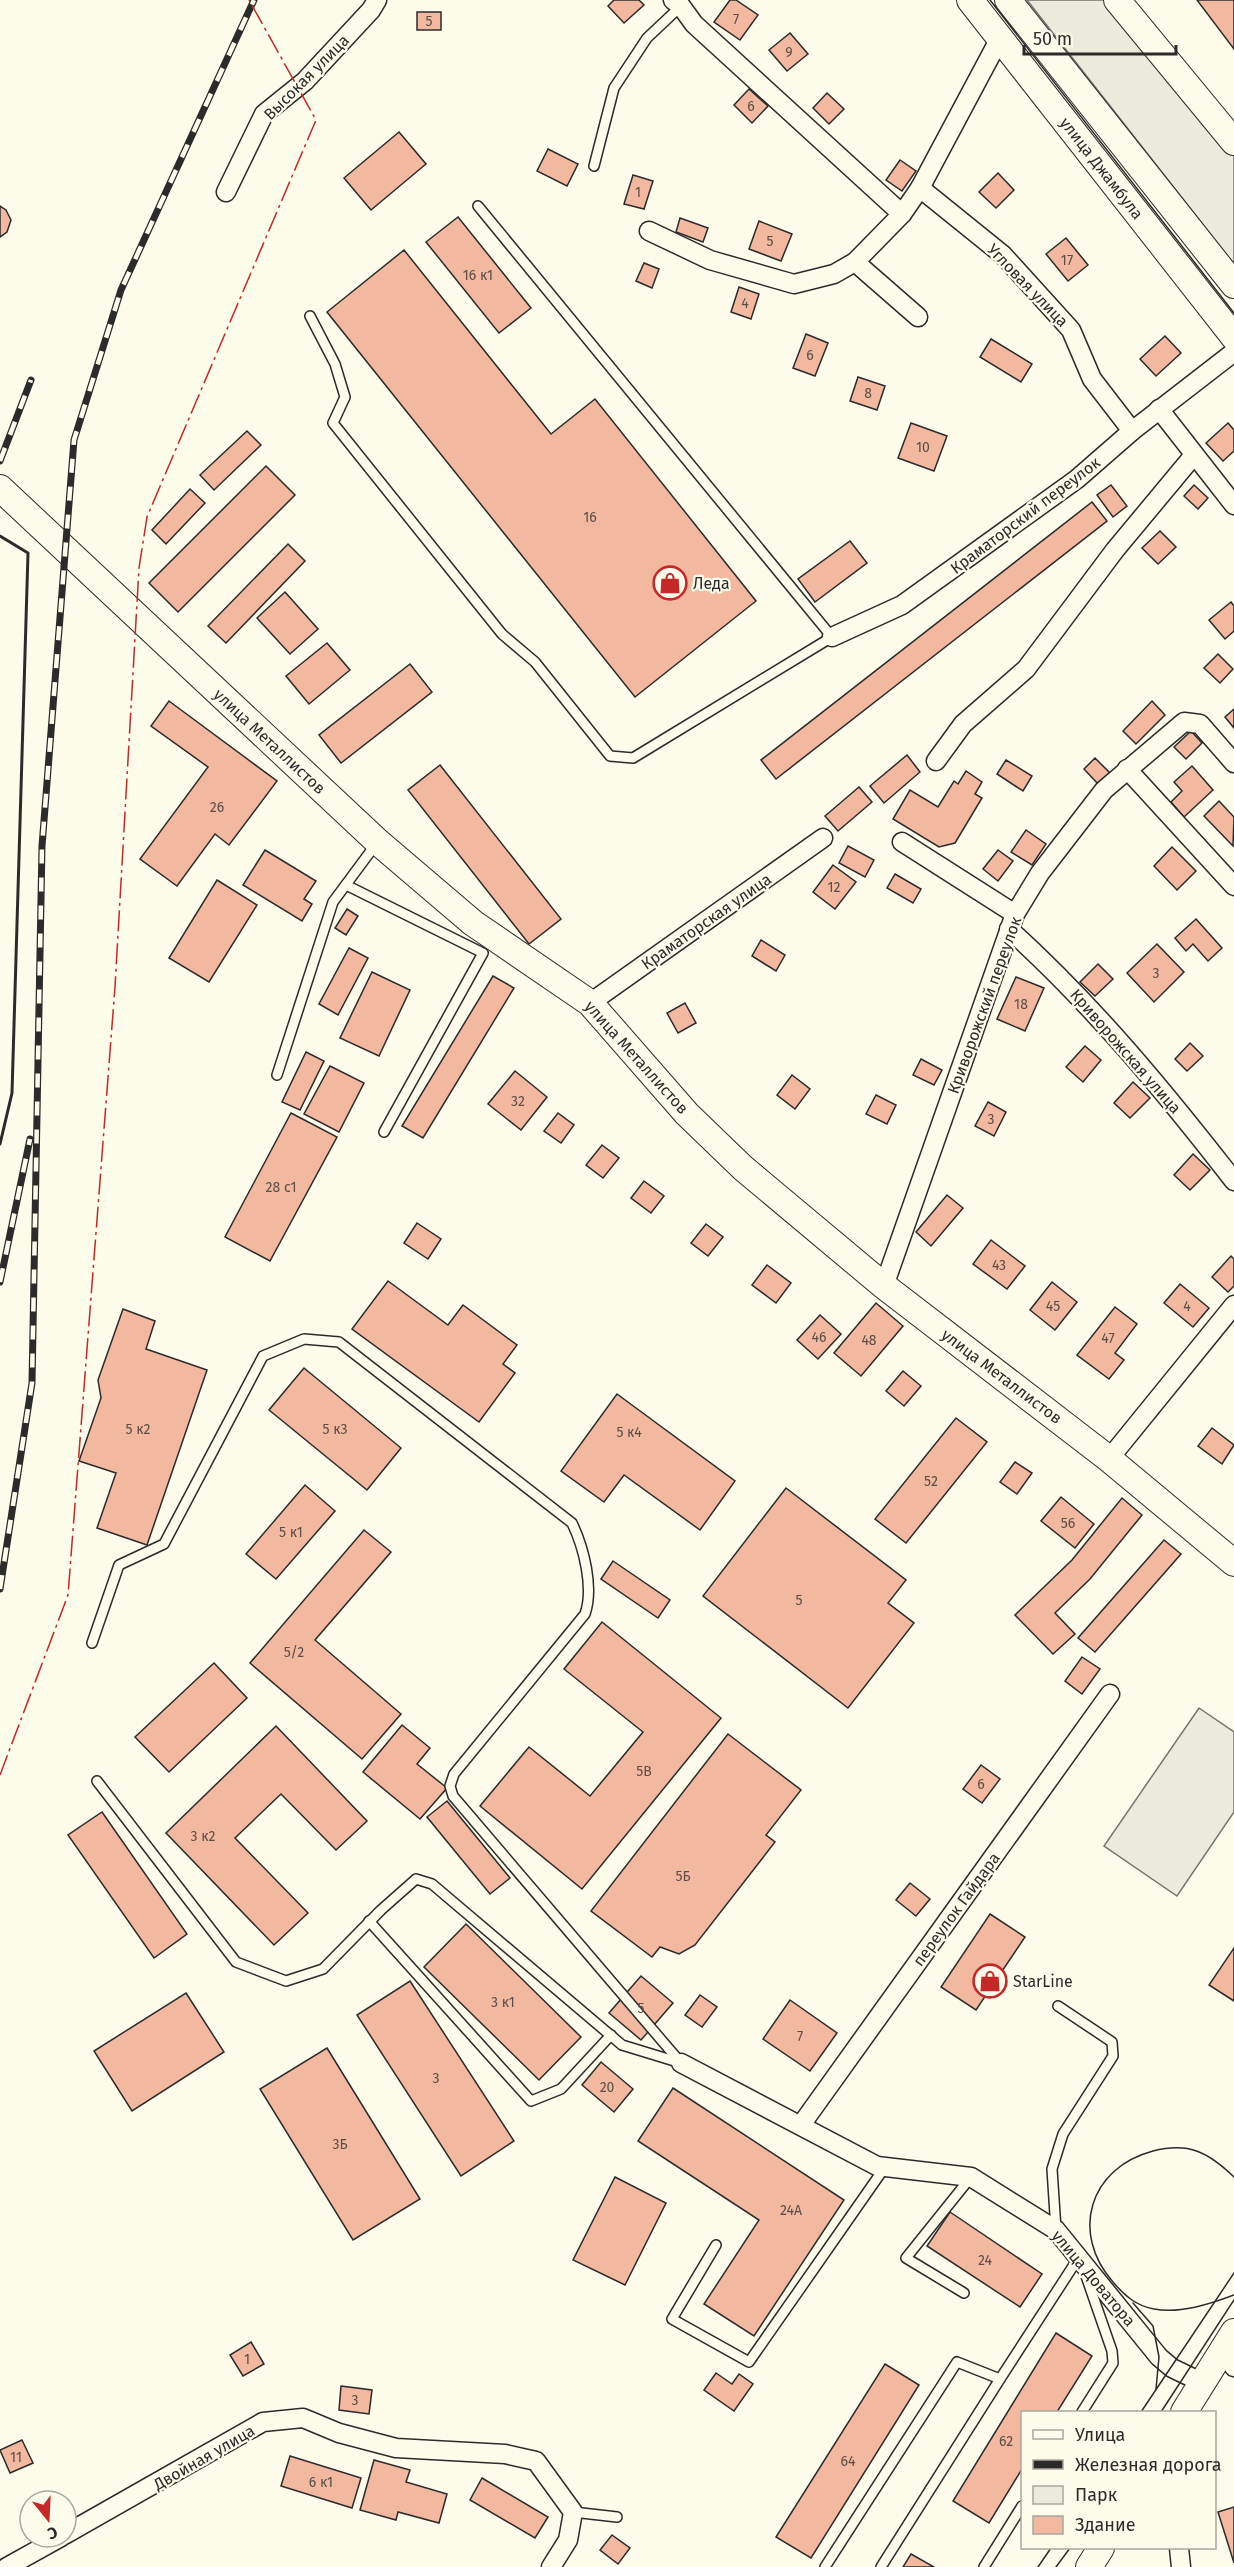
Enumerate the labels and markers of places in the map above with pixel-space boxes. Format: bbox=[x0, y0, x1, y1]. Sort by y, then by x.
shop icon: Леда bbox=[652, 565, 688, 601]
place label: Леда bbox=[693, 574, 730, 593]
shop icon: StarLine bbox=[972, 1963, 1008, 1999]
place label: StarLine bbox=[1013, 1972, 1073, 1991]

